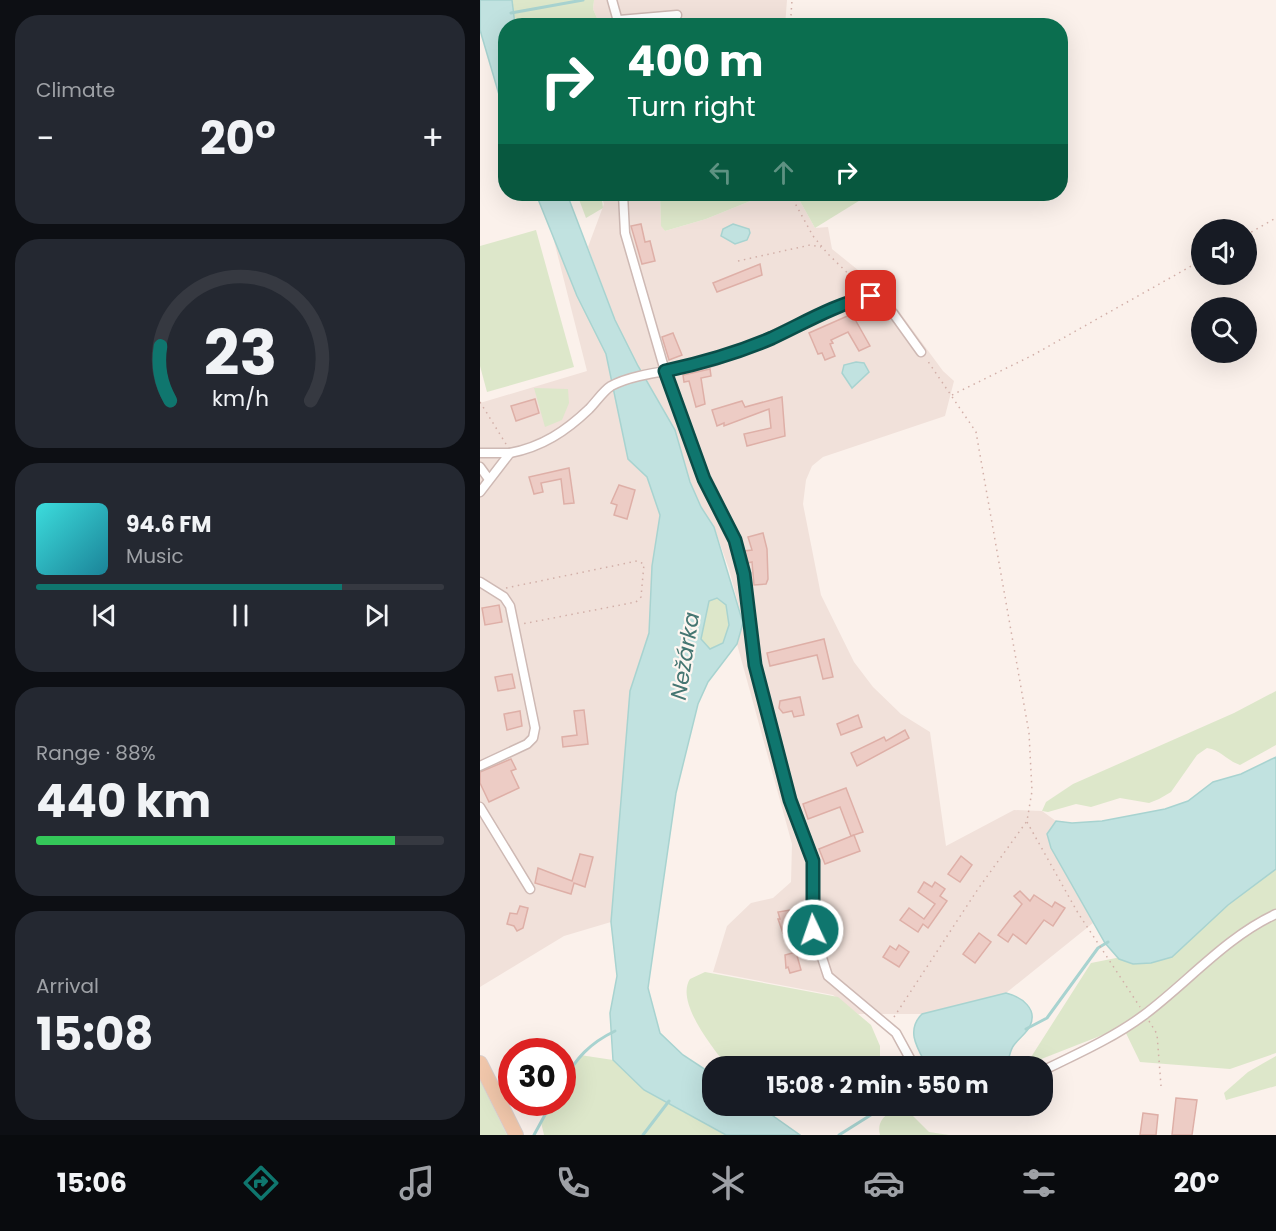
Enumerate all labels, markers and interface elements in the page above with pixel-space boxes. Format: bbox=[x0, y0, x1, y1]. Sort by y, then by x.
text: 400 m bbox=[627, 32, 764, 91]
icon: right bbox=[528, 42, 606, 120]
text: Climate bbox=[36, 76, 115, 104]
text: Turn right bbox=[627, 88, 756, 125]
text: 20° bbox=[200, 107, 276, 170]
text: − bbox=[36, 115, 54, 162]
text: + bbox=[421, 115, 444, 162]
icon: left bbox=[704, 156, 737, 189]
icon: ahead bbox=[767, 156, 800, 189]
icon: right bbox=[830, 156, 863, 189]
map controls bbox=[1191, 219, 1257, 363]
button: sound bbox=[1191, 219, 1257, 285]
pin bbox=[845, 270, 896, 321]
icon: arrive bbox=[854, 279, 887, 312]
button: search bbox=[1191, 297, 1257, 363]
text: 23 bbox=[203, 309, 277, 397]
text: km/h bbox=[211, 383, 269, 414]
text: 94.6 FM bbox=[126, 509, 212, 540]
text: Music bbox=[126, 542, 184, 570]
icon: previous bbox=[88, 599, 121, 632]
icon: pause bbox=[224, 599, 257, 632]
icon: next bbox=[360, 599, 393, 632]
water label: Nežárka bbox=[663, 610, 707, 702]
text: Range · 88% bbox=[36, 739, 156, 767]
text: 440 km bbox=[36, 770, 211, 833]
position arrow bbox=[781, 898, 845, 962]
text: Arrival bbox=[36, 972, 99, 1000]
text: 15:08 bbox=[36, 1003, 153, 1066]
speed limit sign: 30 bbox=[498, 1038, 576, 1116]
text: 15:08 · 2 min · 550 m bbox=[767, 1070, 988, 1101]
icon: directions bbox=[240, 1162, 282, 1204]
icon: music bbox=[396, 1162, 438, 1204]
icon: phone bbox=[552, 1162, 594, 1204]
icon: climate bbox=[707, 1162, 749, 1204]
icon: car bbox=[863, 1162, 905, 1204]
icon: filters bbox=[1018, 1162, 1060, 1204]
text: 15:06 bbox=[57, 1164, 127, 1201]
text: 20° bbox=[1174, 1164, 1219, 1201]

